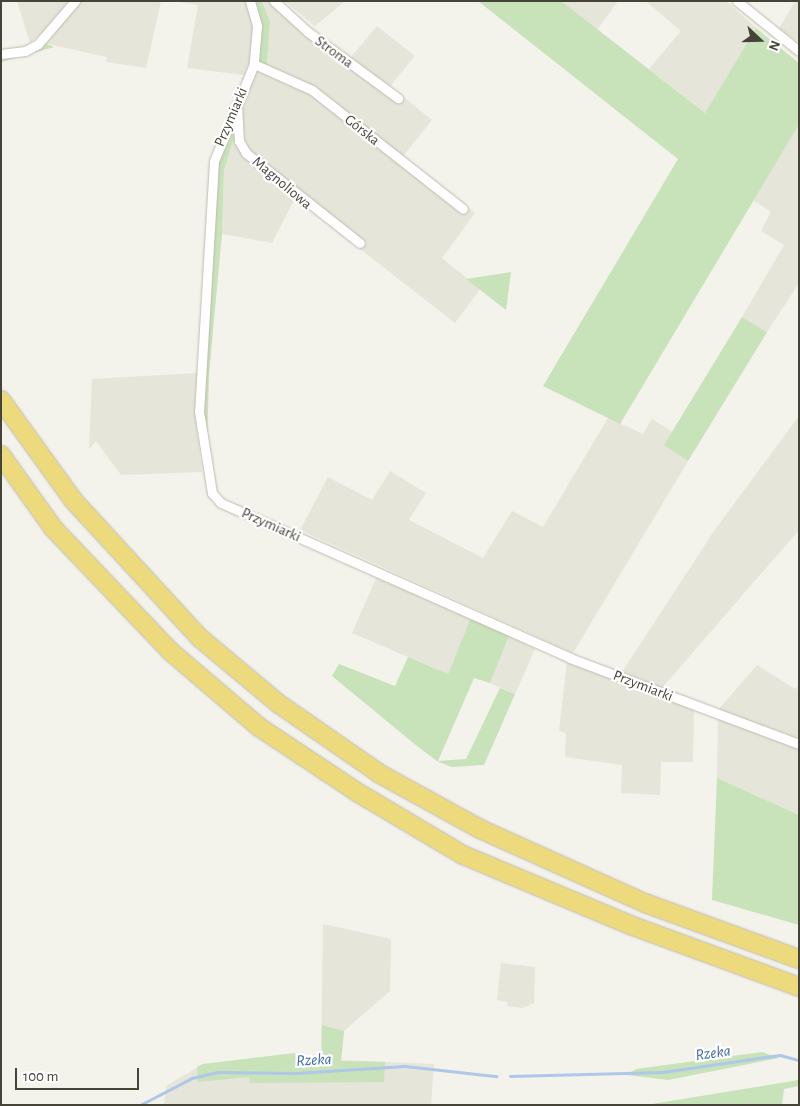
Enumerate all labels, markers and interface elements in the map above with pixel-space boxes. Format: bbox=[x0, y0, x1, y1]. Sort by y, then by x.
north arrow bbox=[735, 15, 785, 65]
street label: Stroma bbox=[311, 32, 357, 72]
text: N bbox=[766, 38, 782, 52]
street label: Przymiarki bbox=[210, 85, 252, 149]
street label: Górska bbox=[341, 111, 383, 149]
street label: Magnoliowa bbox=[249, 153, 315, 213]
street label: Przymiarki bbox=[239, 504, 303, 546]
street label: Przymiarki bbox=[610, 666, 676, 706]
water label: Rzeka bbox=[694, 1041, 732, 1065]
water label: Rzeka bbox=[296, 1049, 332, 1071]
scale bar bbox=[18, 1058, 141, 1090]
text: 100 m bbox=[23, 1069, 58, 1084]

